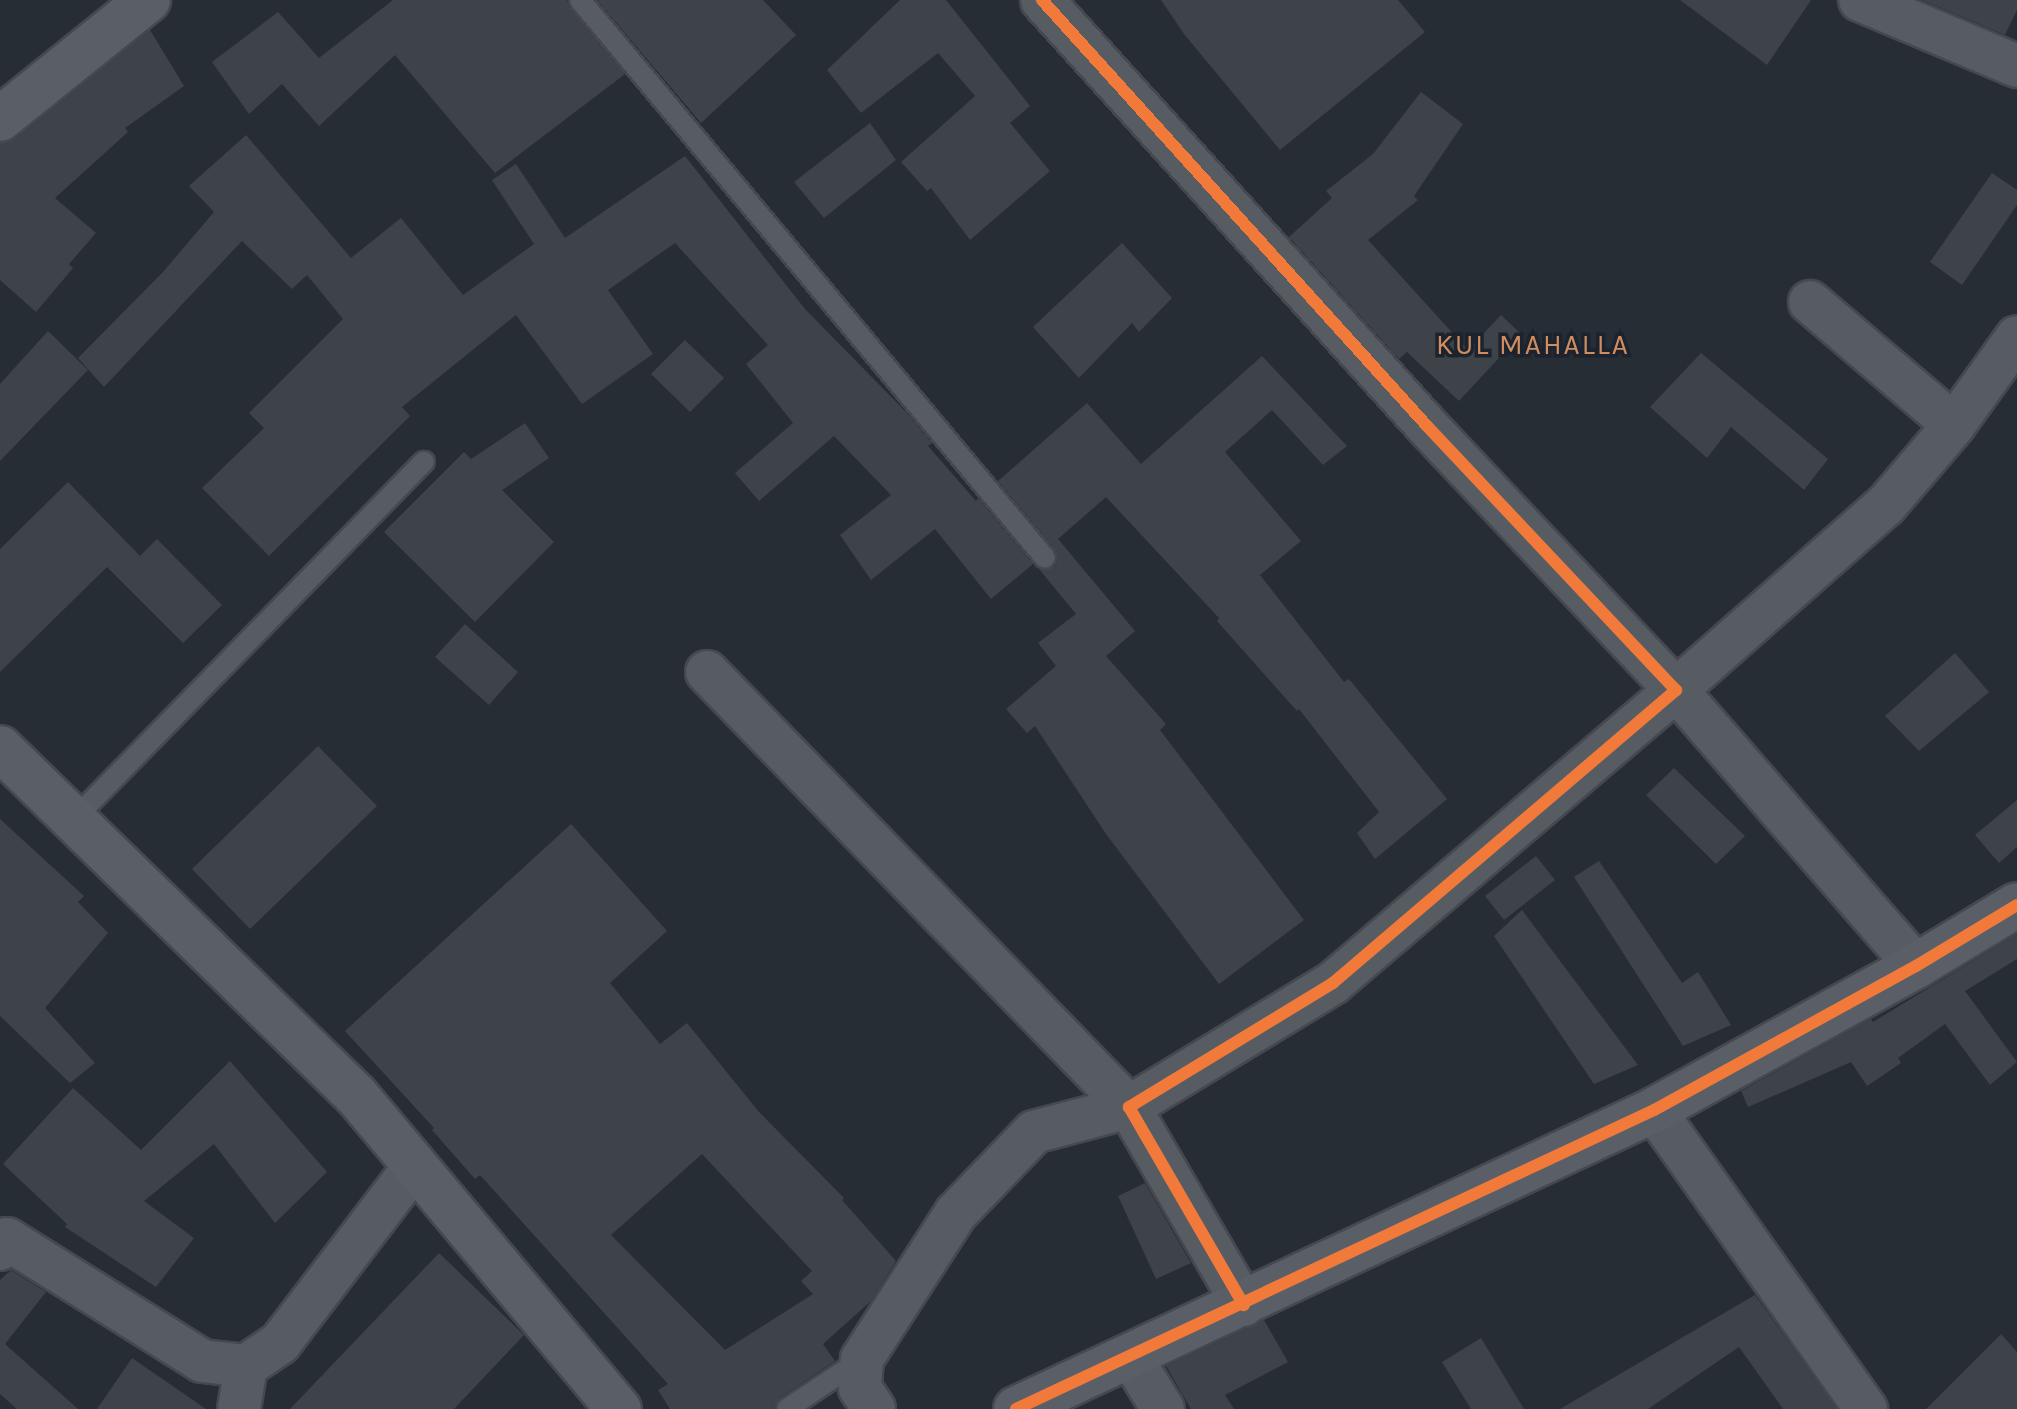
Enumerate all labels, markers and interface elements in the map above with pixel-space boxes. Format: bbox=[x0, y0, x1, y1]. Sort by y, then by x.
district label: KUL MAHALLA bbox=[1436, 328, 1630, 362]

